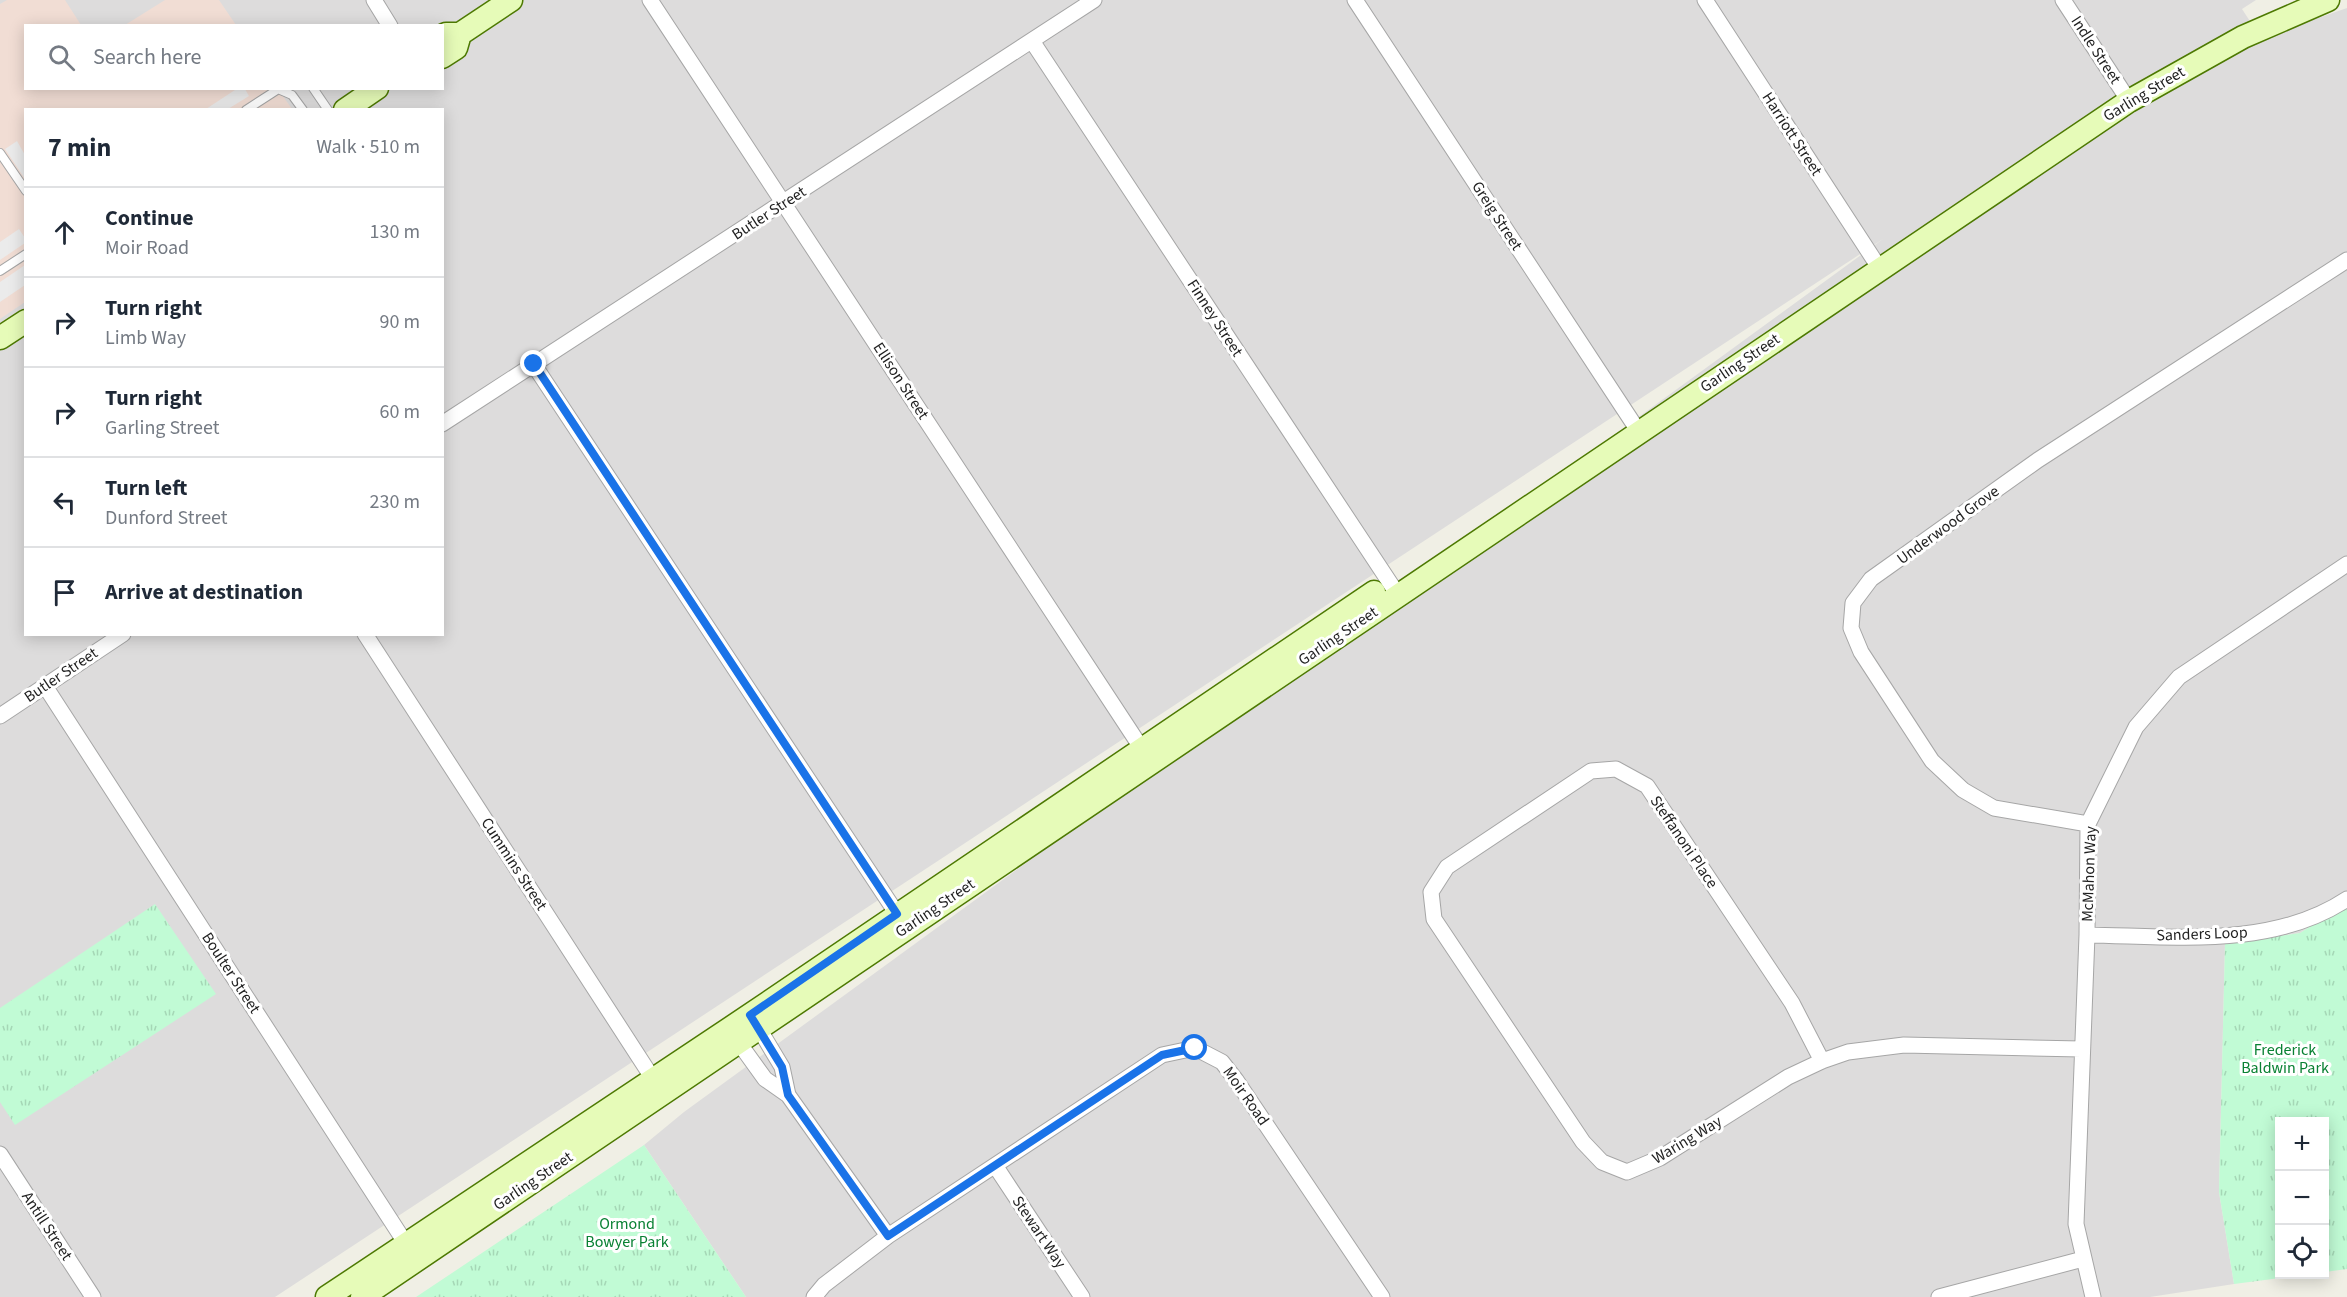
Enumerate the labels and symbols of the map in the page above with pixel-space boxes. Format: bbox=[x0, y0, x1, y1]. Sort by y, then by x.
street label: Indle Street bbox=[2066, 12, 2127, 89]
street label: Garling Street bbox=[2099, 61, 2189, 127]
street label: Harriott Street bbox=[1757, 88, 1828, 181]
street label: Greig Street bbox=[1466, 177, 1528, 255]
street label: Butler Street bbox=[728, 180, 811, 245]
street label: Finney Street bbox=[1182, 275, 1249, 361]
street label: Garling Street bbox=[1696, 328, 1785, 398]
street label: Ellison Street bbox=[868, 338, 934, 424]
route end bbox=[520, 350, 546, 376]
street label: Underwood Grove bbox=[1892, 480, 2004, 570]
street label: Garling Street bbox=[1294, 601, 1383, 671]
street label: Butler Street bbox=[20, 642, 103, 708]
street label: Steffanoni Place bbox=[1645, 791, 1723, 893]
street label: Cummins Street bbox=[476, 813, 553, 915]
street label: McMahon Way bbox=[2076, 825, 2102, 922]
street label: Garling Street bbox=[891, 873, 980, 943]
street label: Sanders Loop bbox=[2156, 921, 2248, 947]
street label: Boulter Street bbox=[196, 928, 266, 1018]
route start bbox=[1181, 1034, 1207, 1060]
park label: Frederick Baldwin Park bbox=[2241, 1039, 2329, 1079]
street label: Moir Road bbox=[1218, 1062, 1274, 1130]
street label: Waring Way bbox=[1648, 1110, 1726, 1169]
street label: Garling Street bbox=[489, 1146, 578, 1216]
street label: Antill Street bbox=[16, 1187, 78, 1265]
street label: Stewart Way bbox=[1007, 1192, 1072, 1273]
park label: Ormond Bowyer Park bbox=[585, 1213, 669, 1253]

